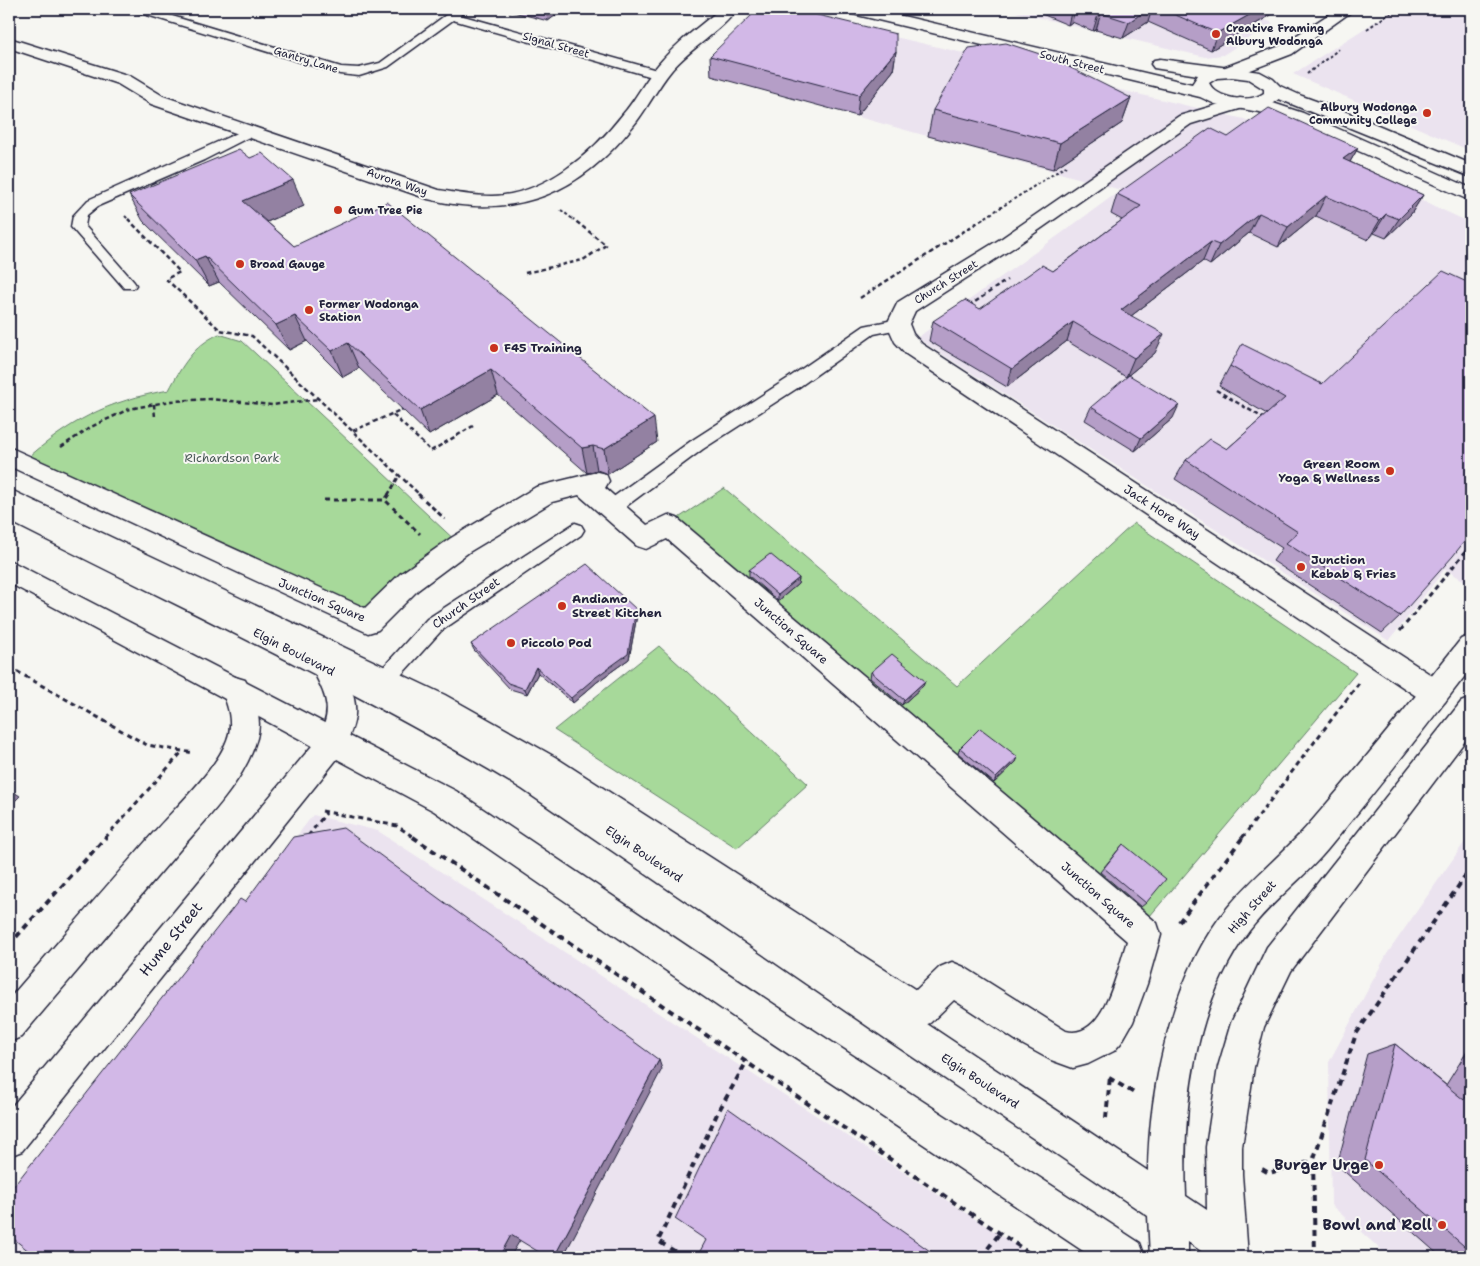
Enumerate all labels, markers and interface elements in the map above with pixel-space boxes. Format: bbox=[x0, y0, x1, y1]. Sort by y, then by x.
place label: Creative Framing Albury Wodonga bbox=[1226, 21, 1324, 49]
street label: Signal Street bbox=[521, 28, 591, 62]
marker: Creative Framing Albury Wodonga bbox=[1210, 28, 1222, 40]
street label: Gantry Lane bbox=[272, 43, 340, 77]
street label: South Street bbox=[1038, 47, 1106, 77]
place label: Albury Wodonga Community College bbox=[1309, 100, 1417, 128]
marker: Albury Wodonga Community College bbox=[1421, 107, 1433, 119]
street label: Aurora Way bbox=[364, 165, 430, 199]
place label: Gum Tree Pie bbox=[348, 203, 423, 218]
marker: Gum Tree Pie bbox=[332, 204, 344, 216]
street label: Church Street bbox=[911, 256, 981, 308]
place label: Broad Gauge bbox=[250, 257, 326, 272]
marker: Broad Gauge bbox=[234, 258, 246, 270]
place label: Former Wodonga Station bbox=[319, 297, 419, 325]
marker: Former Wodonga Station bbox=[303, 304, 315, 316]
place label: F45 Training bbox=[504, 340, 582, 356]
marker: F45 Training bbox=[488, 342, 500, 354]
park label: Richardson Park bbox=[185, 450, 280, 466]
place label: Green Room Yoga & Wellness bbox=[1278, 456, 1380, 486]
marker: Green Room Yoga & Wellness bbox=[1384, 465, 1396, 477]
street label: Jack Hore Way bbox=[1121, 481, 1203, 543]
place label: Junction Kebab & Fries bbox=[1311, 552, 1396, 582]
marker: Junction Kebab & Fries bbox=[1295, 561, 1307, 573]
street label: Junction Square bbox=[276, 574, 368, 626]
street label: Church Street bbox=[429, 574, 503, 632]
place label: Andiamo Street Kitchen bbox=[572, 591, 662, 621]
street label: Junction Square bbox=[751, 594, 832, 668]
marker: Andiamo Street Kitchen bbox=[556, 600, 568, 612]
street label: Elgin Boulevard bbox=[250, 624, 338, 680]
place label: Piccolo Pod bbox=[521, 635, 592, 651]
marker: Piccolo Pod bbox=[505, 637, 517, 649]
street label: Elgin Boulevard bbox=[602, 822, 686, 886]
street label: Junction Square bbox=[1058, 858, 1139, 932]
street label: High Street bbox=[1224, 877, 1280, 937]
street label: Hume Street bbox=[135, 898, 207, 980]
street label: Elgin Boulevard bbox=[938, 1050, 1023, 1113]
place label: Burger Urge bbox=[1274, 1155, 1369, 1175]
marker: Burger Urge bbox=[1373, 1159, 1385, 1171]
place label: Bowl and Roll bbox=[1322, 1215, 1432, 1235]
marker: Bowl and Roll bbox=[1436, 1219, 1448, 1231]

